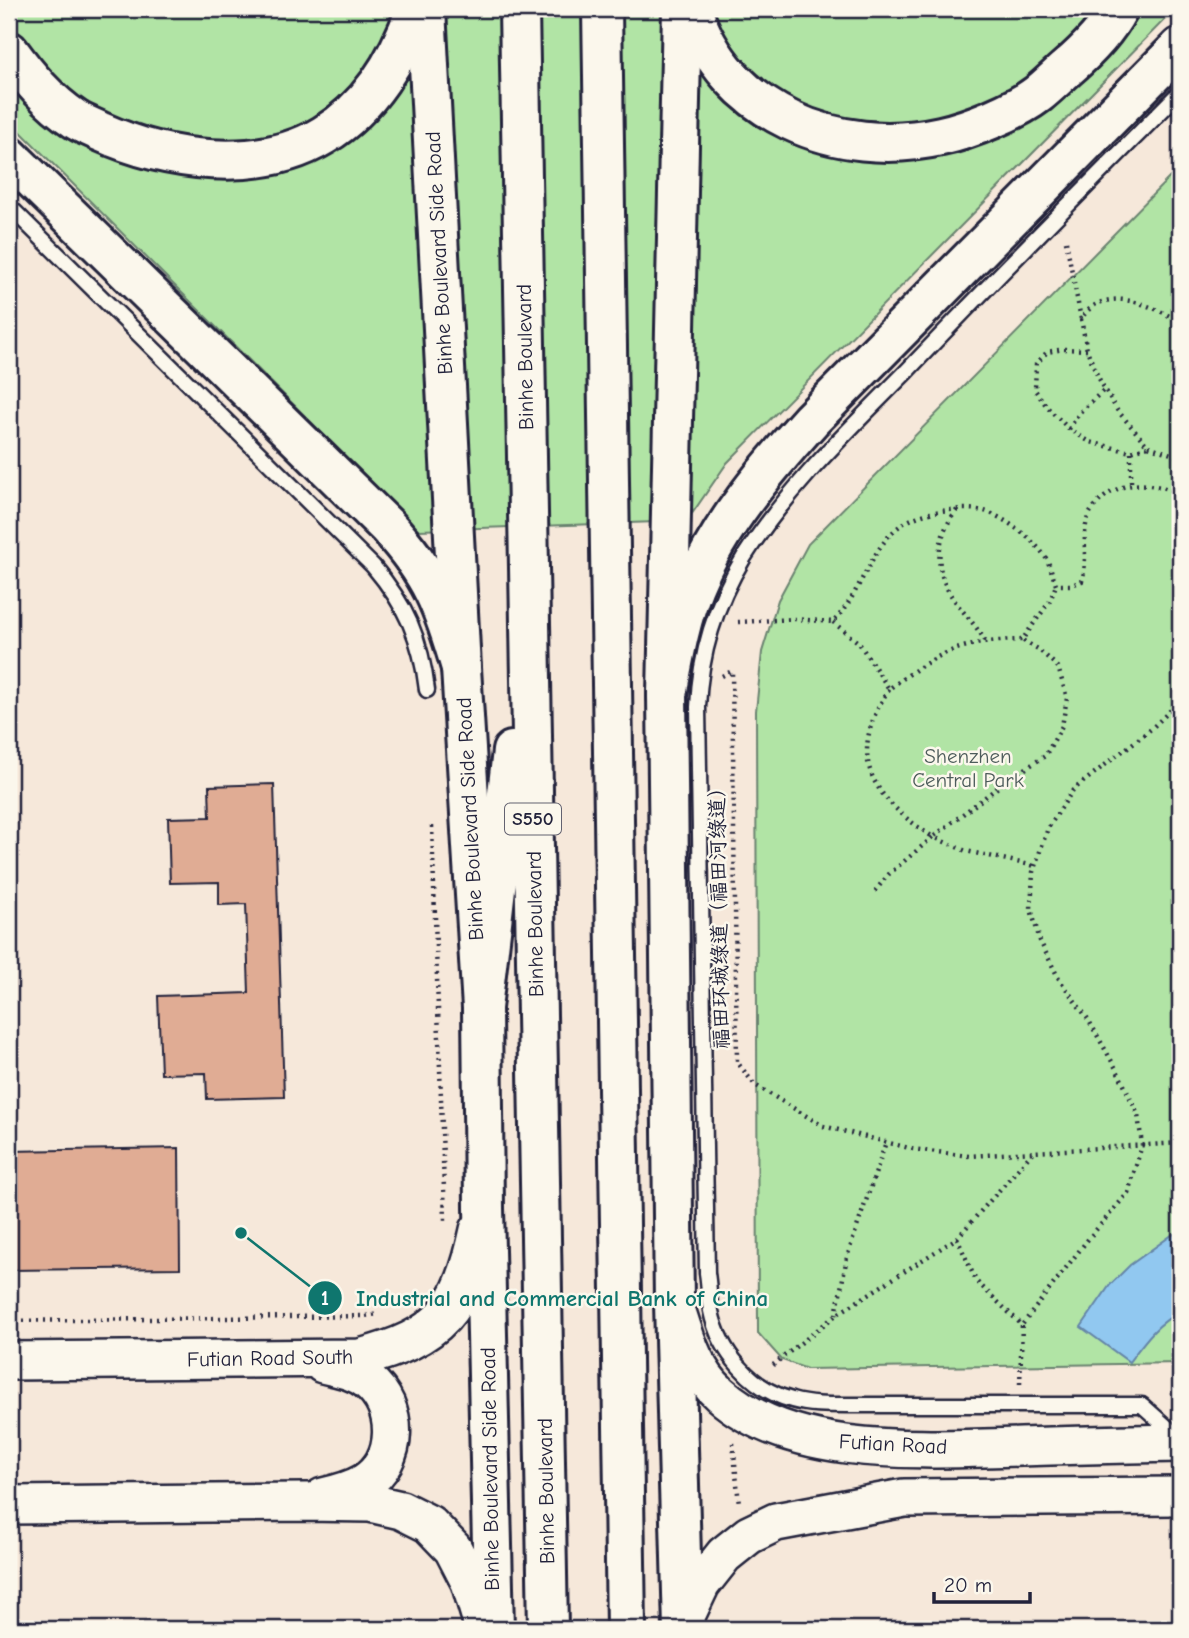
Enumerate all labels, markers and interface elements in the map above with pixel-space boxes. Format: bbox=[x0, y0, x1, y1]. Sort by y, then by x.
street label: Binhe Boulevard Side Road bbox=[421, 131, 457, 375]
street label: Binhe Boulevard bbox=[512, 284, 538, 430]
street label: Binhe Boulevard Side Road bbox=[452, 697, 488, 941]
park label: Shenzhen Central Park bbox=[912, 744, 1024, 792]
street label: 福田环城绿道（福田河绿道） bbox=[705, 776, 733, 1050]
road number: S550 bbox=[505, 804, 561, 834]
street label: Binhe Boulevard bbox=[522, 851, 548, 997]
callout: Industrial and Commercial Bank of China bbox=[307, 1276, 782, 1320]
text: Industrial and Commercial Bank of China bbox=[356, 1285, 768, 1312]
text: 1 bbox=[321, 1286, 329, 1310]
street label: Futian Road South bbox=[187, 1345, 353, 1371]
street label: Binhe Boulevard Side Road bbox=[476, 1347, 504, 1591]
street label: Binhe Boulevard bbox=[533, 1418, 559, 1564]
street label: Futian Road bbox=[838, 1429, 948, 1459]
scale bar bbox=[934, 1561, 1030, 1605]
text: 20 m bbox=[944, 1573, 992, 1597]

